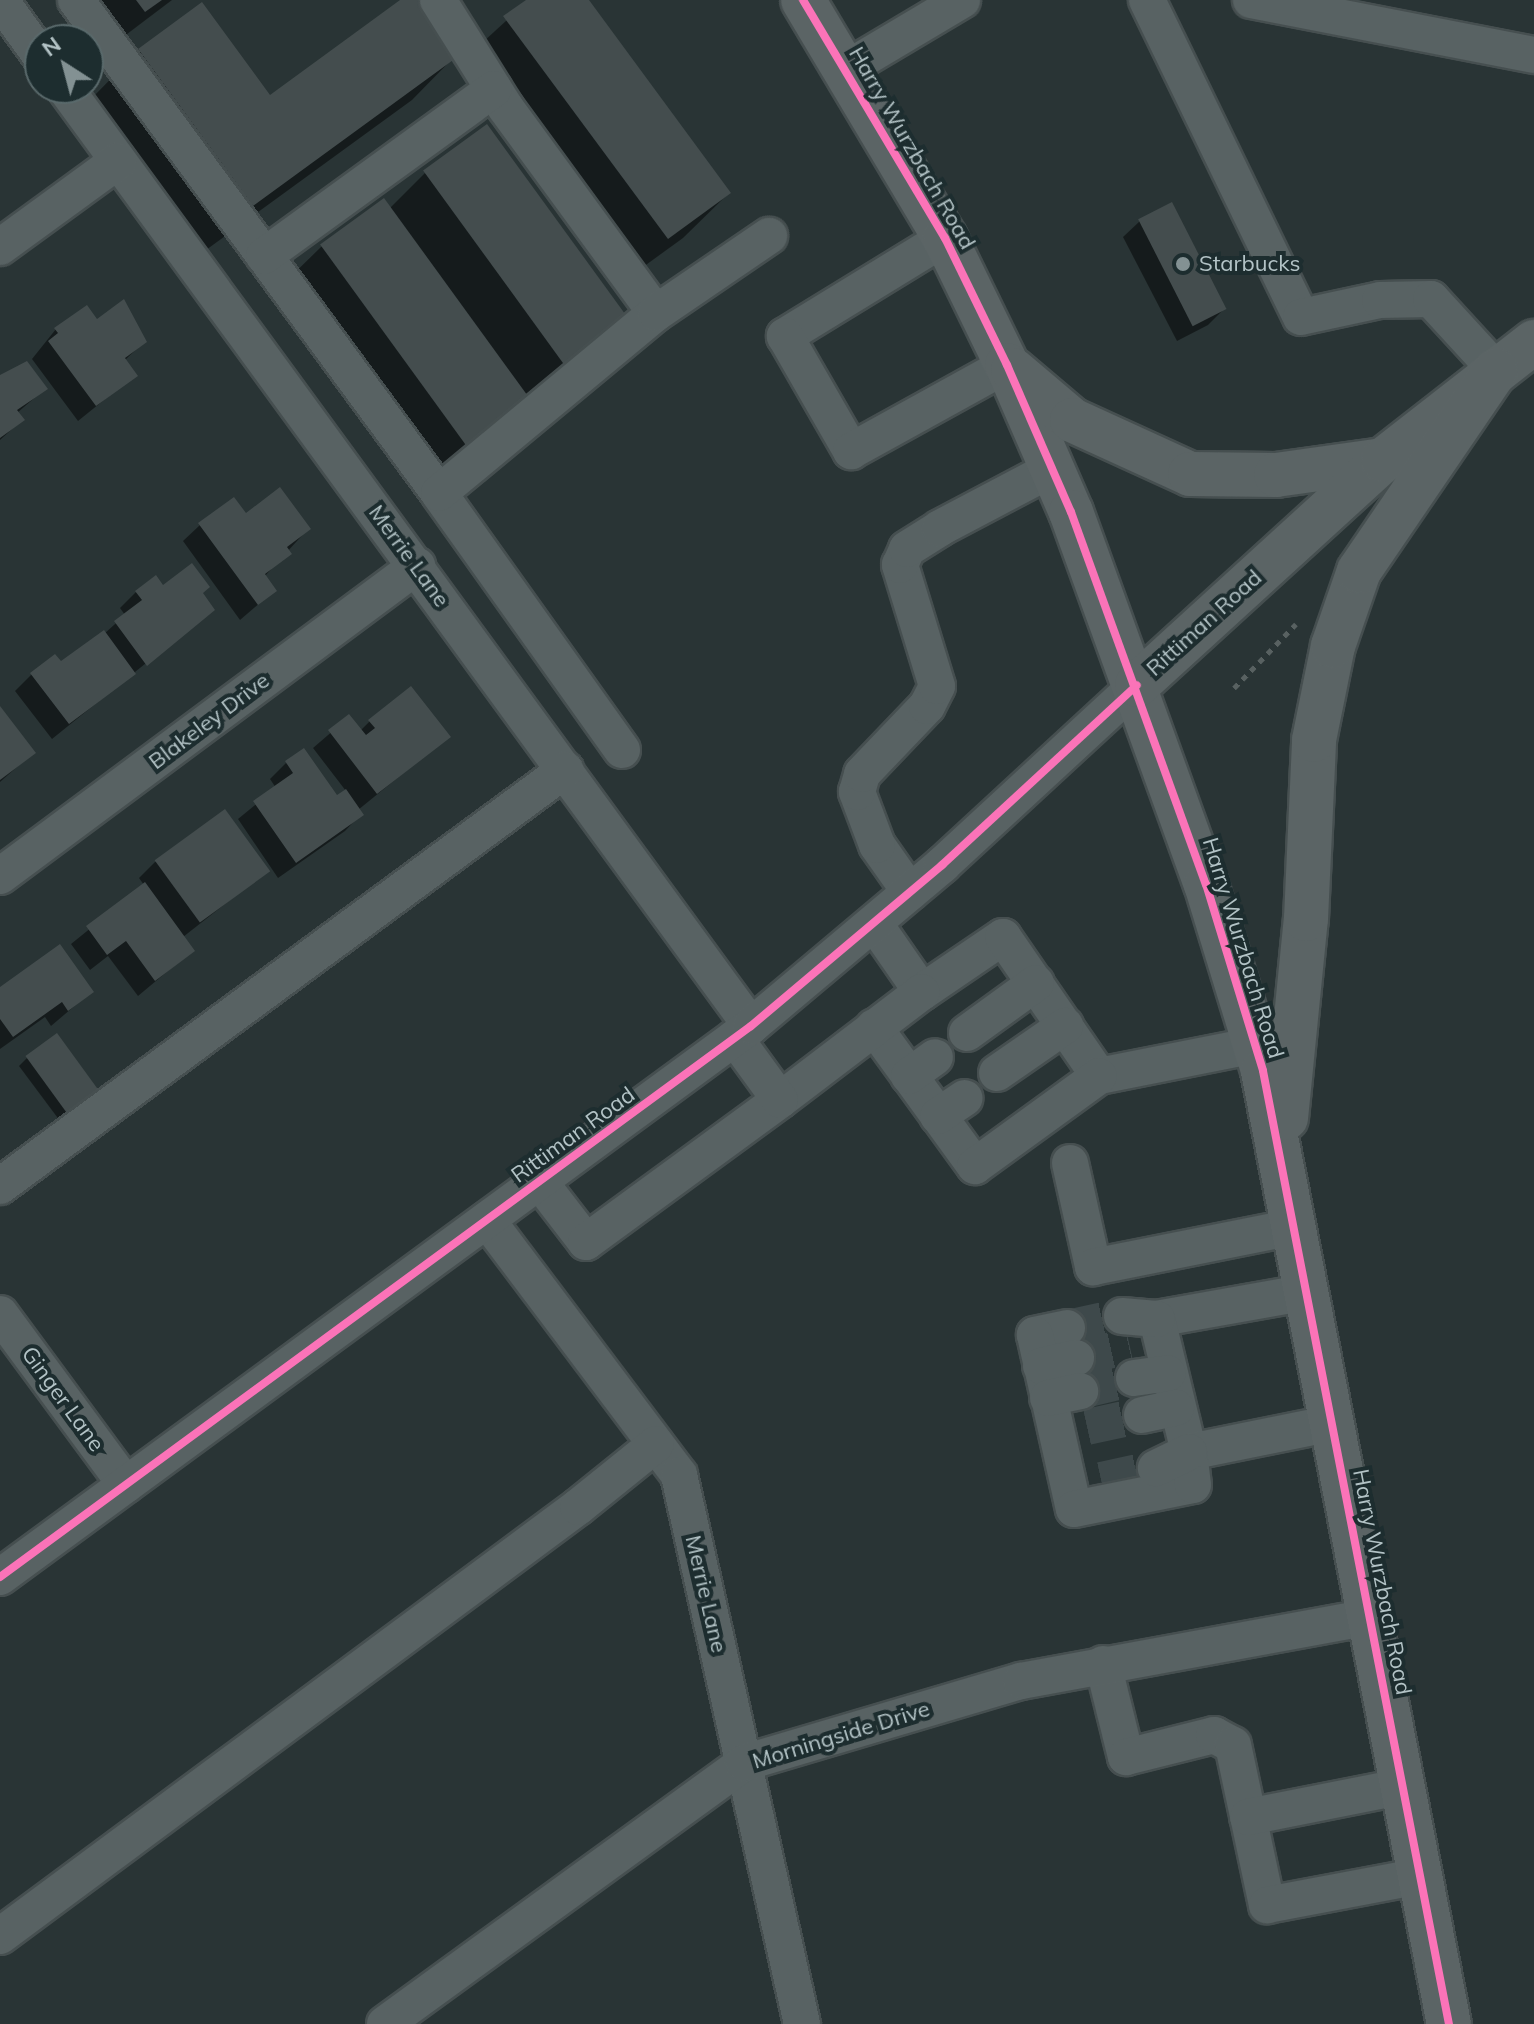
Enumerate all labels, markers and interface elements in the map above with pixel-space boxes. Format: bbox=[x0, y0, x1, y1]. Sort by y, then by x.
north arrow bbox=[24, 24, 104, 104]
text: N bbox=[36, 30, 66, 62]
street label: Harry Wurzbach Road bbox=[843, 42, 981, 254]
place label: Starbucks bbox=[1199, 251, 1300, 277]
marker: Starbucks bbox=[1174, 255, 1192, 273]
street label: Merrie Lane bbox=[363, 500, 455, 612]
street label: Rittiman Road bbox=[1141, 564, 1267, 682]
street label: Blakeley Drive bbox=[144, 667, 274, 775]
street label: Harry Wurzbach Road bbox=[1197, 834, 1289, 1062]
street label: Rittiman Road bbox=[506, 1081, 640, 1189]
street label: Ginger Lane bbox=[16, 1341, 110, 1457]
street label: Harry Wurzbach Road bbox=[1347, 1467, 1417, 1697]
street label: Merrie Lane bbox=[680, 1533, 732, 1655]
street label: Morningside Drive bbox=[749, 1695, 933, 1775]

